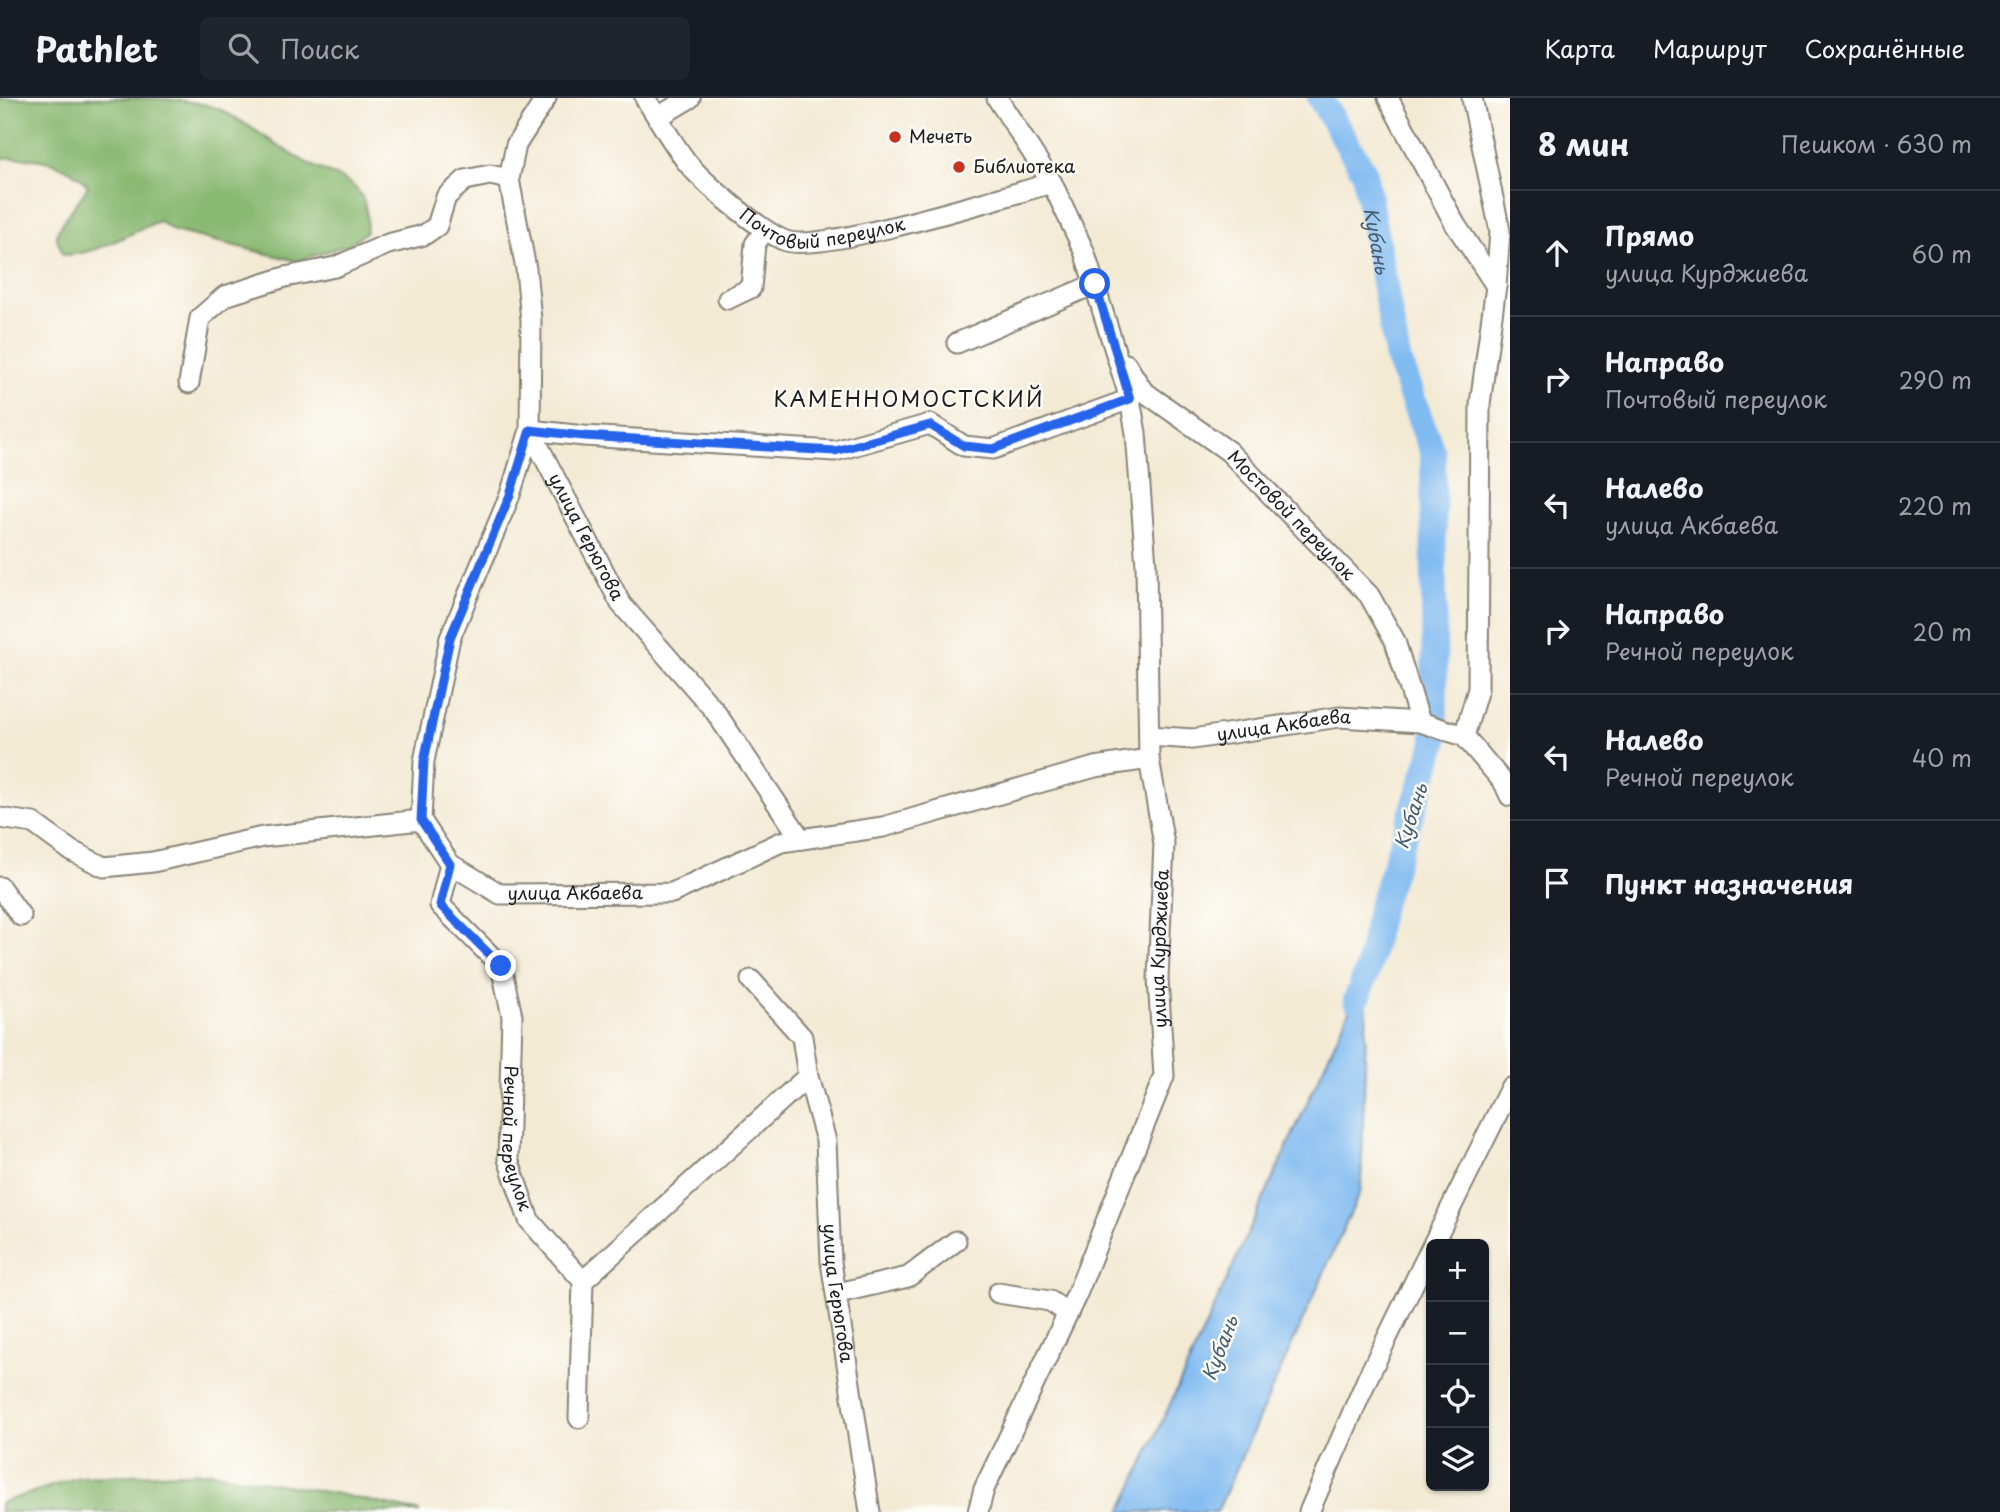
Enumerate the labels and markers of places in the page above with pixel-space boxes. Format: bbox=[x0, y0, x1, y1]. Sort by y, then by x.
place label: Мечеть bbox=[909, 122, 972, 149]
marker: Мечеть bbox=[887, 129, 903, 145]
place label: Библиотека bbox=[973, 152, 1076, 179]
marker: Библиотека bbox=[951, 159, 967, 175]

